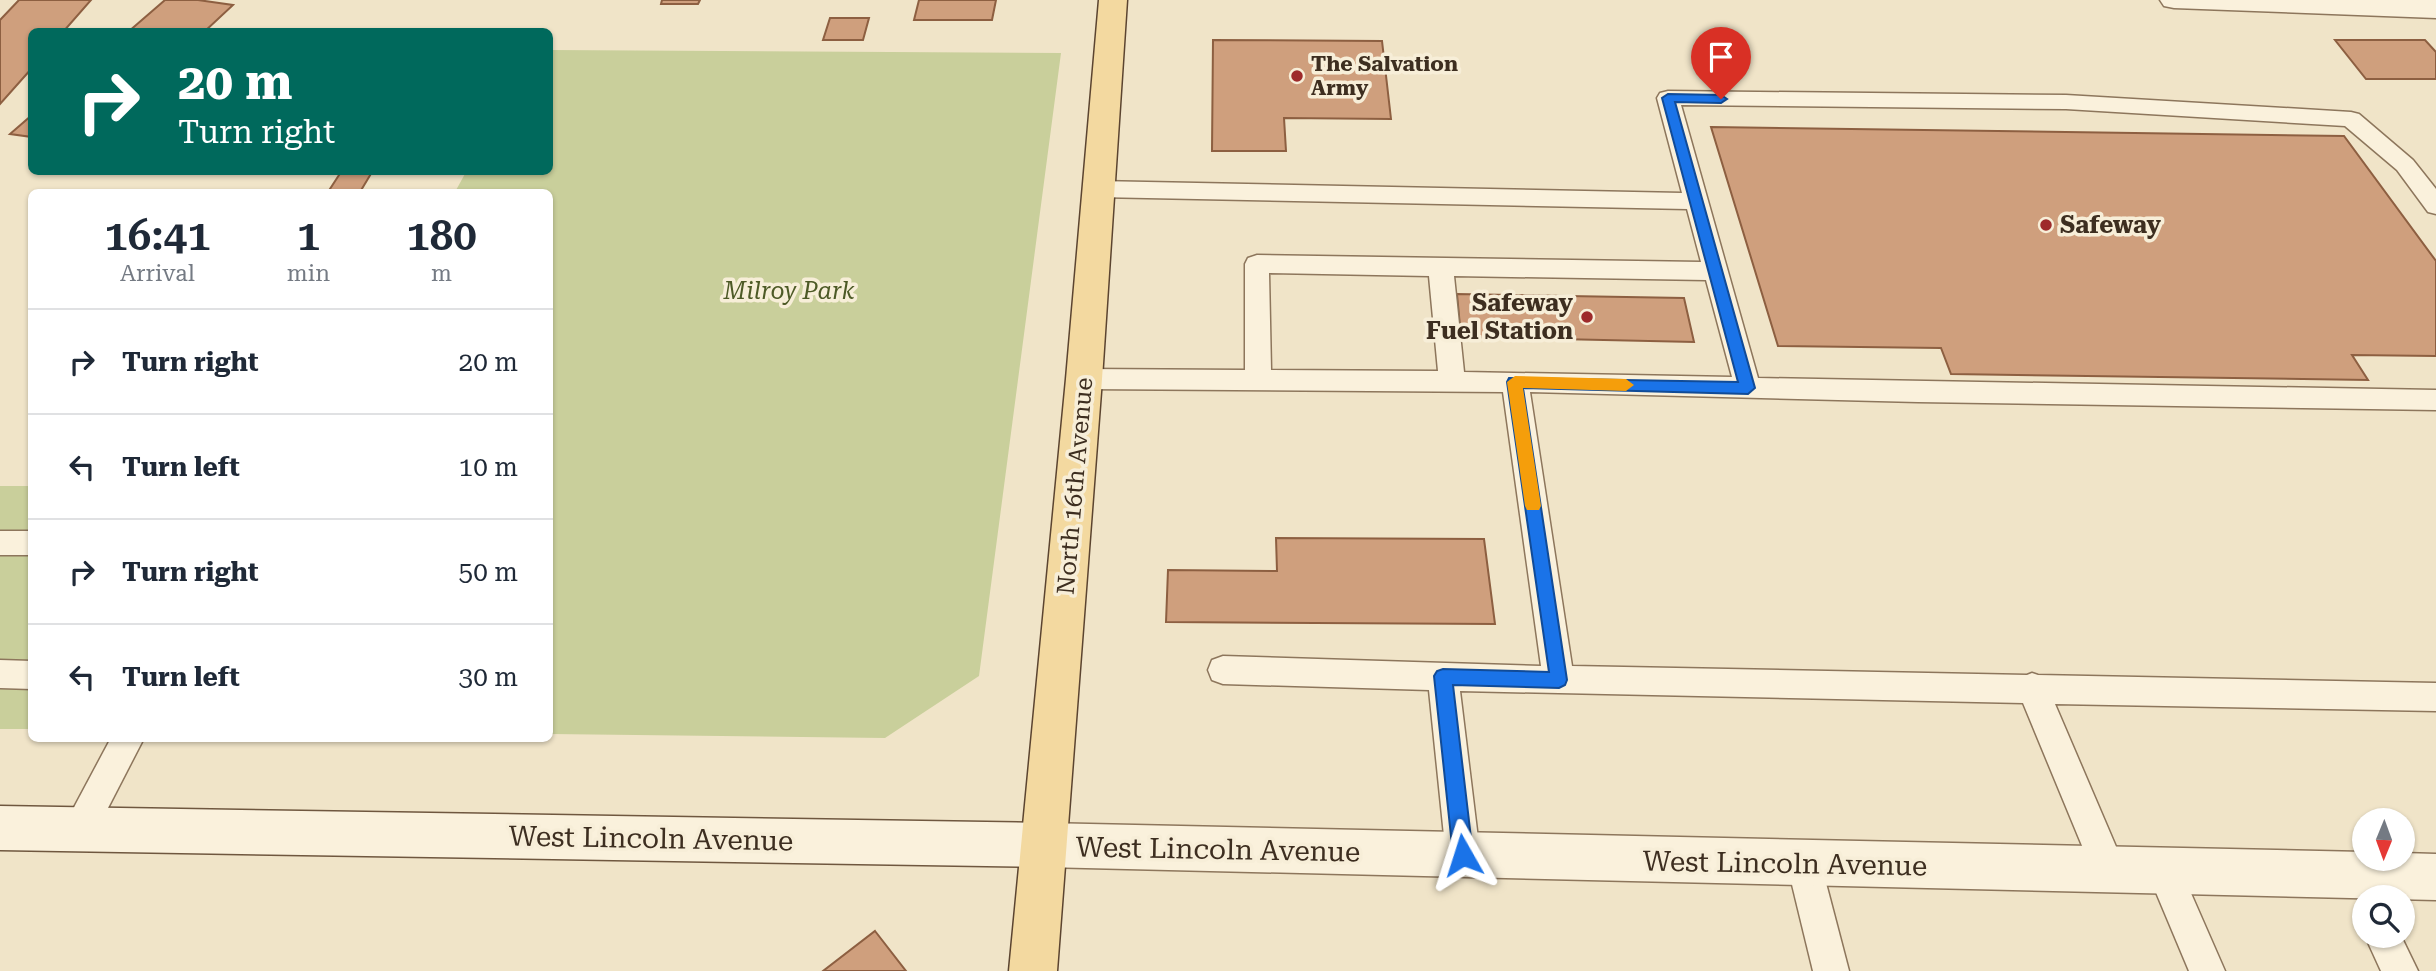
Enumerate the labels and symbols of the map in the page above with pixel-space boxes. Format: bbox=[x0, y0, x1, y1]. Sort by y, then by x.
pin bbox=[1691, 27, 1751, 99]
place label: The Salvation Army bbox=[1311, 52, 1458, 100]
marker: The Salvation Army bbox=[1289, 68, 1305, 84]
place label: Safeway bbox=[2060, 211, 2162, 239]
marker: Safeway bbox=[2038, 217, 2054, 233]
park label: Milroy Park bbox=[723, 277, 855, 305]
place label: Safeway Fuel Station bbox=[1426, 289, 1573, 345]
marker: Safeway Fuel Station bbox=[1579, 309, 1595, 325]
street label: North 16th Avenue bbox=[1052, 376, 1098, 596]
north arrow bbox=[2352, 808, 2415, 872]
position arrow bbox=[1426, 818, 1500, 892]
street label: West Lincoln Avenue bbox=[508, 820, 794, 857]
street label: West Lincoln Avenue bbox=[1075, 831, 1361, 868]
street label: West Lincoln Avenue bbox=[1642, 845, 1928, 882]

